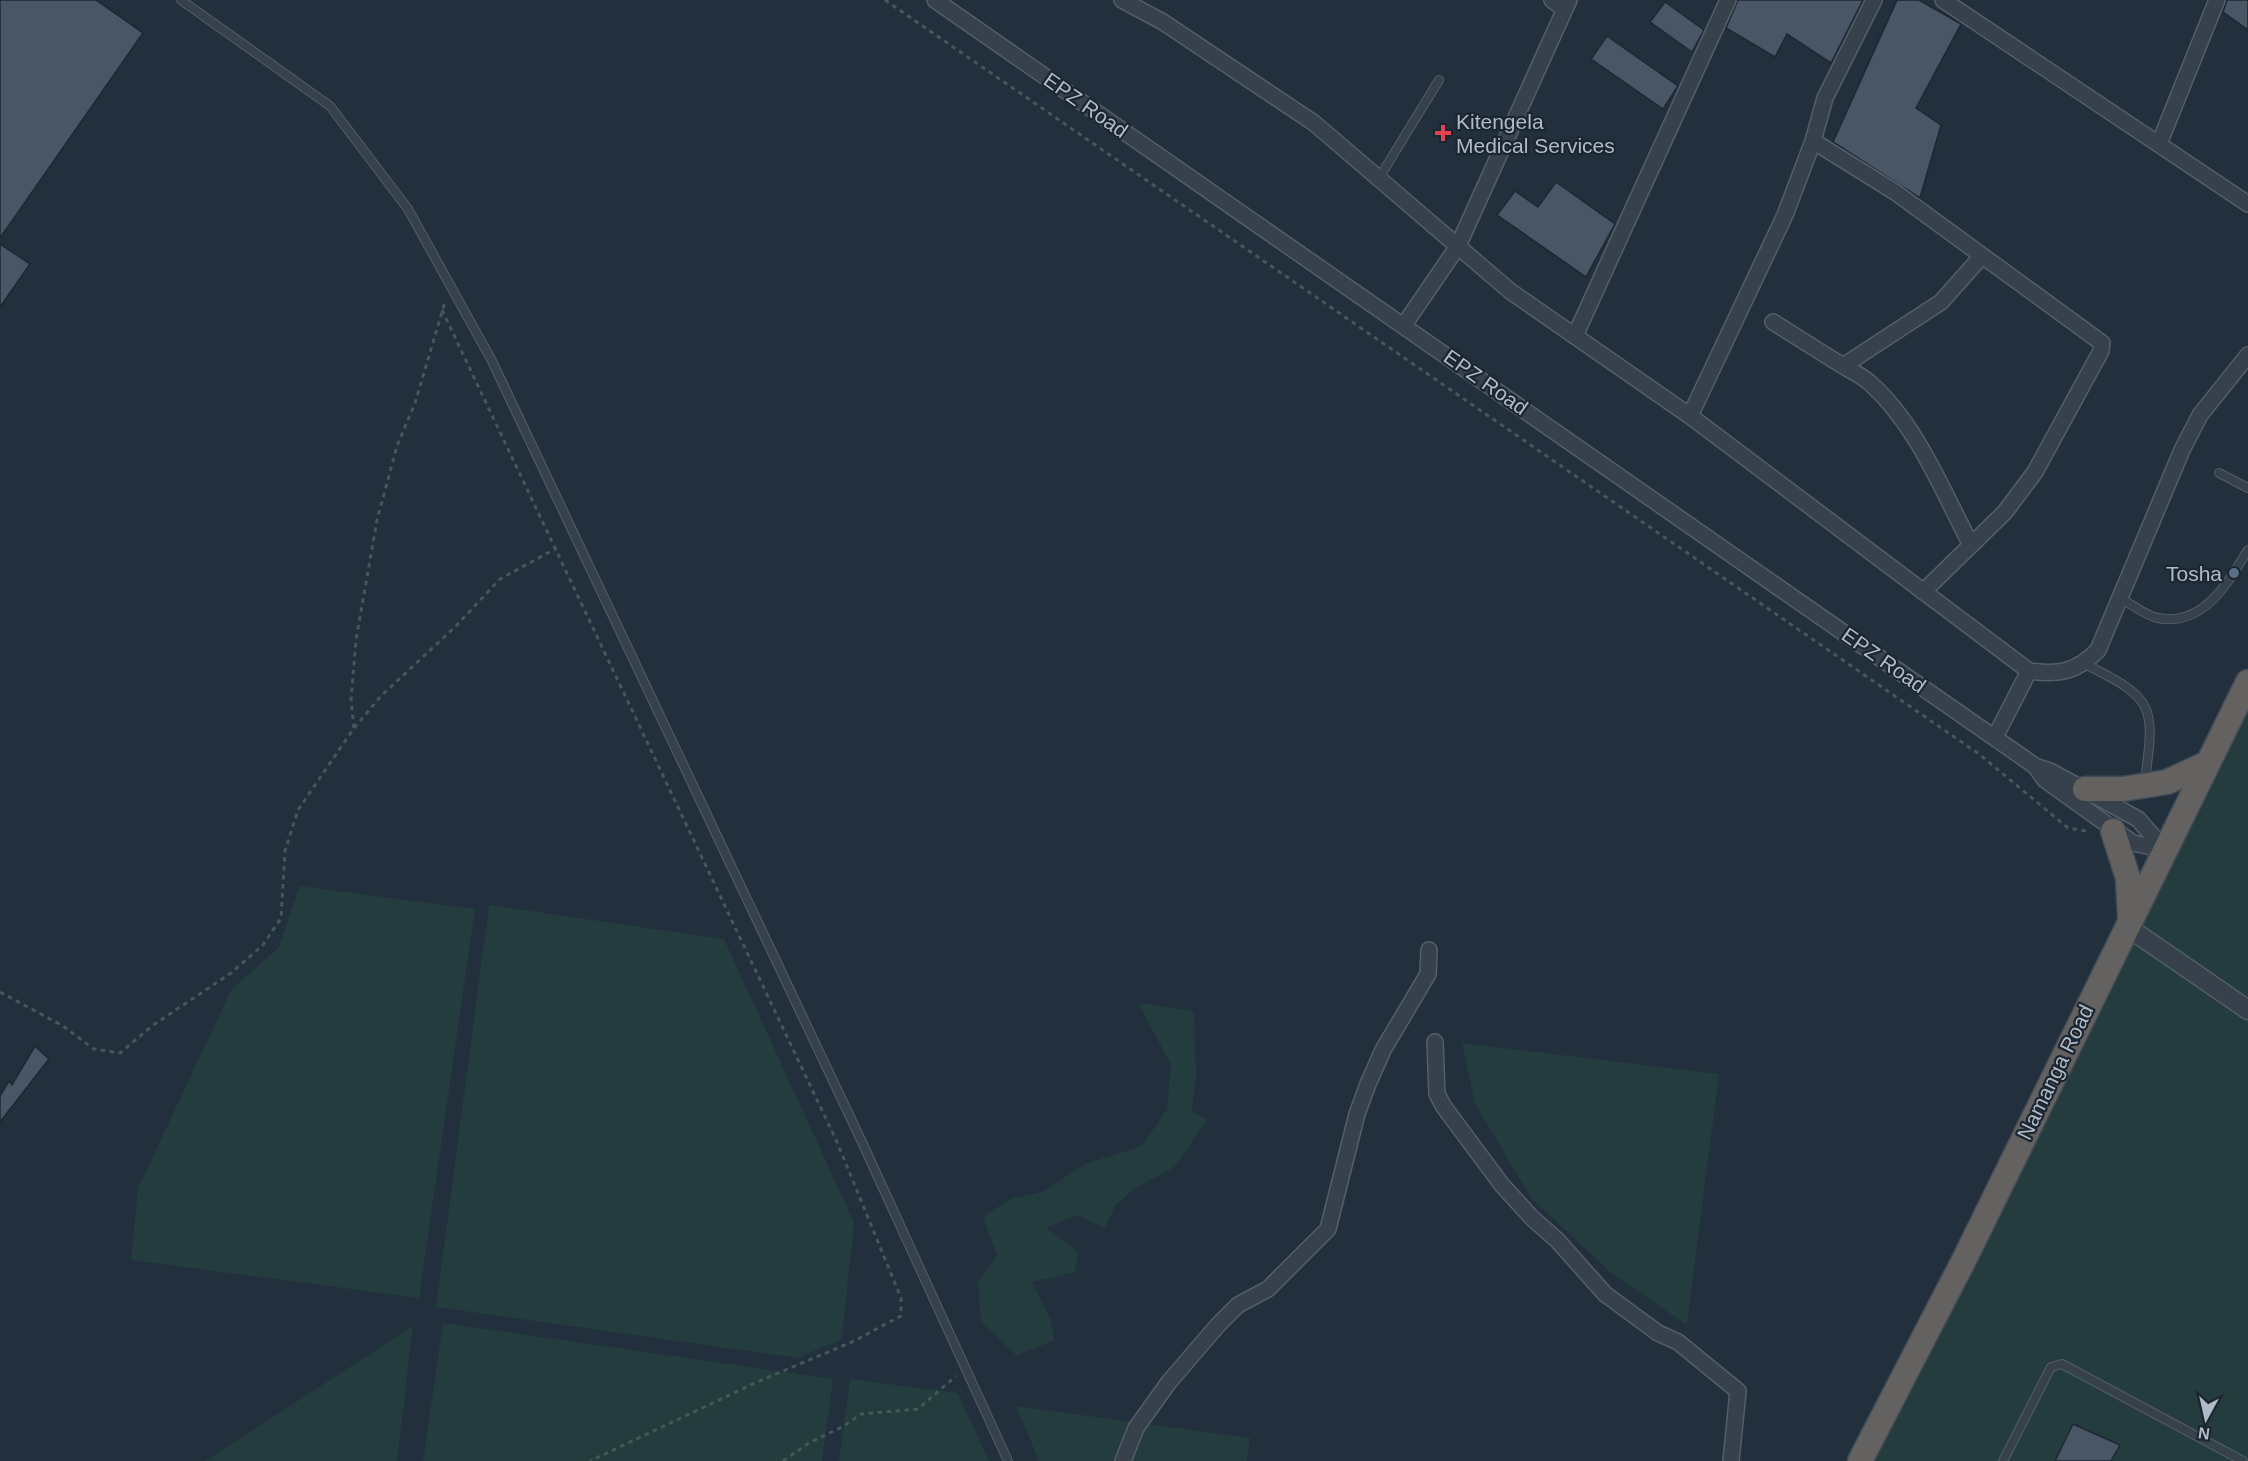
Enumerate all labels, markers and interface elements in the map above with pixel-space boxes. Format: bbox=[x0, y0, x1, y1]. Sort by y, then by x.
street label: EPZ Road bbox=[1040, 68, 1132, 142]
place label: Kitengela Medical Services bbox=[1456, 110, 1615, 157]
marker: Kitengela Medical Services bbox=[1434, 124, 1452, 142]
street label: EPZ Road bbox=[1440, 345, 1532, 419]
place label: Tosha bbox=[2166, 562, 2222, 585]
marker: Tosha bbox=[2227, 566, 2241, 580]
street label: EPZ Road bbox=[1838, 623, 1930, 697]
street label: Namanga Road bbox=[2012, 1001, 2098, 1143]
north arrow bbox=[2176, 1389, 2236, 1449]
text: N bbox=[2197, 1424, 2211, 1443]

